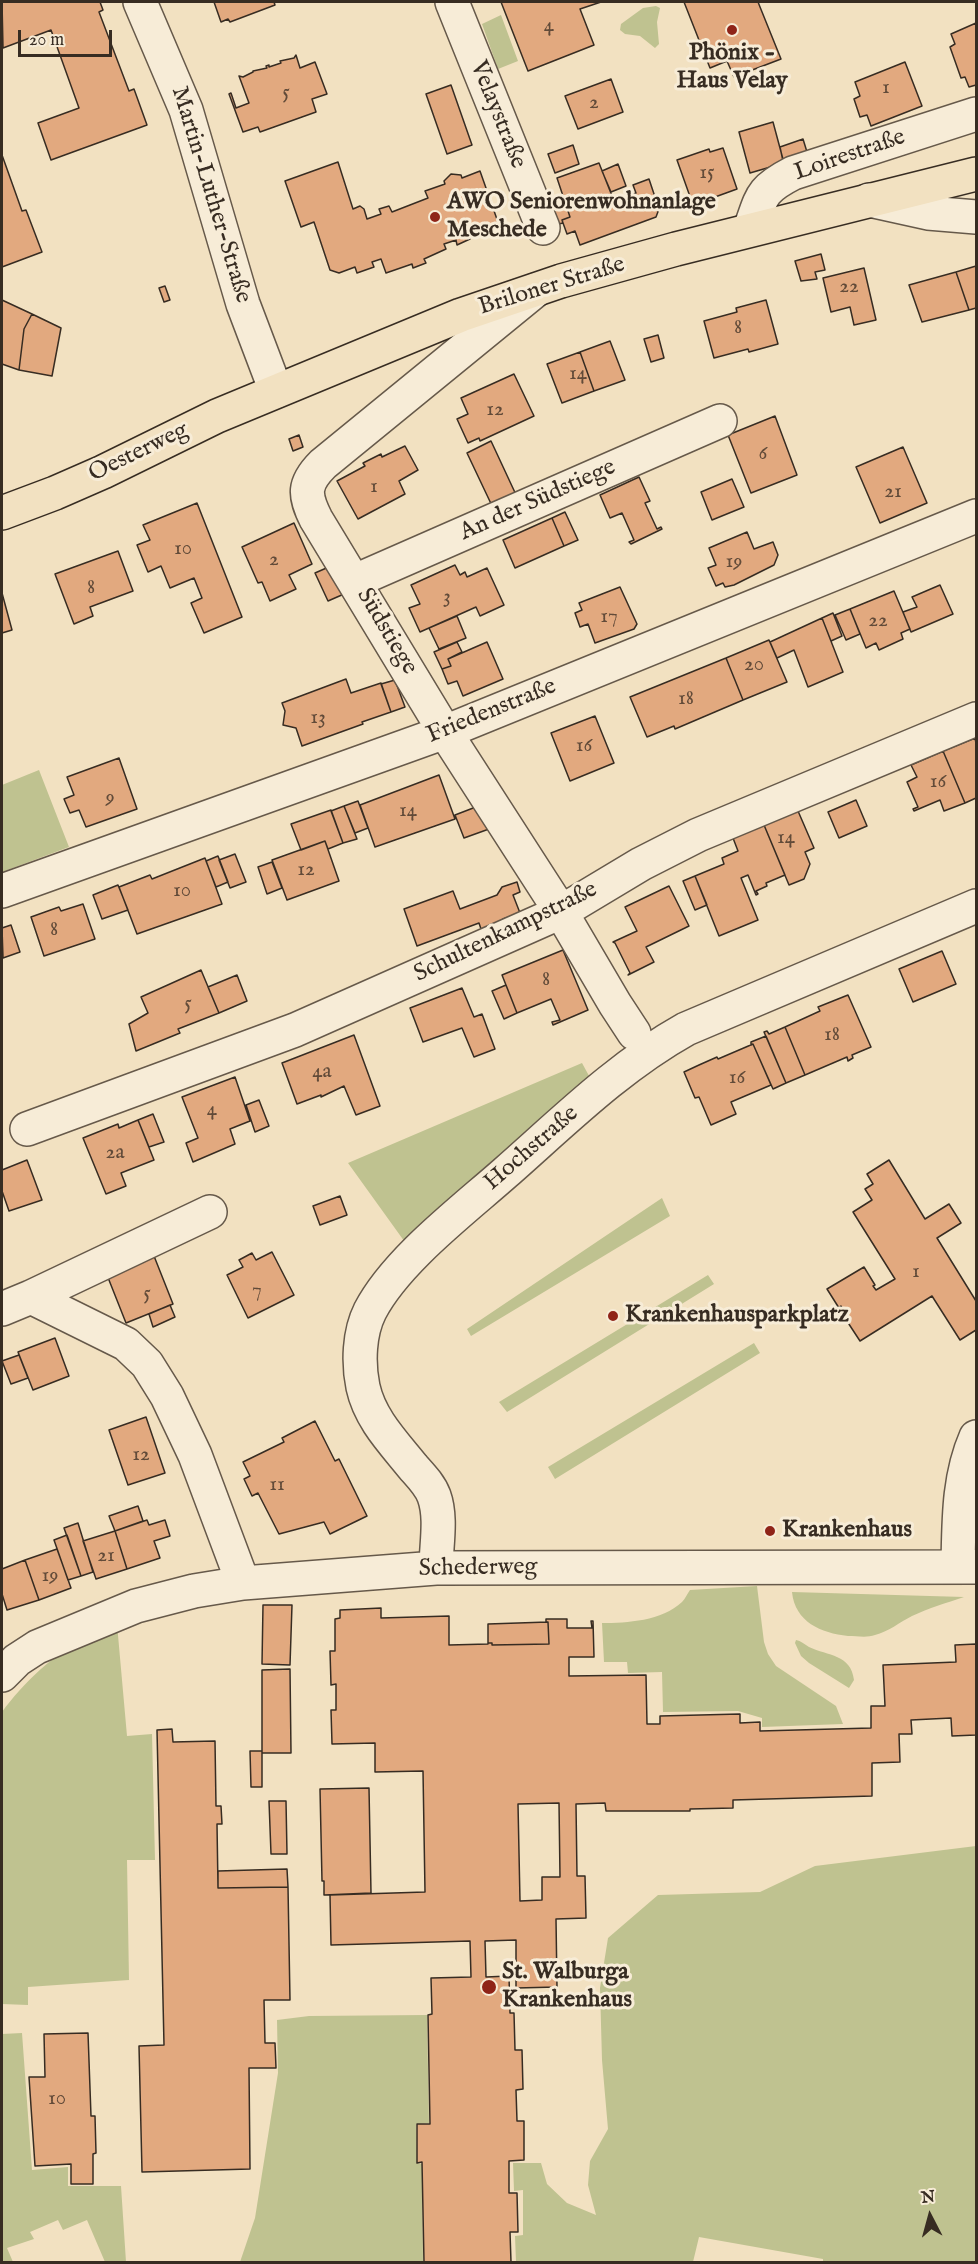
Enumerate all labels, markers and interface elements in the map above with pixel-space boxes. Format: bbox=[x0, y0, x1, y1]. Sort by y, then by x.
house number: 4 bbox=[544, 14, 554, 40]
scale bar bbox=[21, 18, 116, 56]
marker: Phönix - Haus Velay bbox=[725, 23, 739, 37]
text: 20 m bbox=[29, 29, 64, 52]
place label: Phönix - Haus Velay bbox=[676, 40, 788, 96]
street label: Velaystraße bbox=[462, 57, 532, 173]
house number: 1 bbox=[882, 76, 890, 102]
house number: 5 bbox=[282, 81, 290, 107]
street label: Martin-Luther-Straße bbox=[163, 83, 257, 307]
house number: 2 bbox=[589, 91, 599, 117]
street label: Loirestraße bbox=[791, 124, 909, 188]
house number: 15 bbox=[699, 161, 715, 187]
place label: AWO Seniorenwohnanlage Meschede bbox=[447, 189, 716, 245]
marker: AWO Seniorenwohnanlage Meschede bbox=[428, 210, 442, 224]
street label: Briloner Straße bbox=[475, 251, 629, 323]
house number: 22 bbox=[839, 275, 859, 301]
house number: 8 bbox=[734, 316, 742, 342]
house number: 14 bbox=[569, 362, 587, 388]
house number: 12 bbox=[486, 398, 504, 424]
street label: Oesterweg bbox=[85, 417, 193, 489]
house number: 6 bbox=[759, 442, 767, 468]
street label: An der Südstiege bbox=[456, 454, 620, 548]
house number: 1 bbox=[370, 475, 378, 501]
house number: 21 bbox=[884, 480, 902, 506]
house number: 10 bbox=[174, 537, 192, 563]
house number: 2 bbox=[269, 548, 279, 574]
house number: 19 bbox=[726, 550, 742, 576]
house number: 8 bbox=[87, 576, 95, 602]
street label: Südstiege bbox=[349, 584, 423, 680]
house number: 3 bbox=[443, 585, 451, 611]
house number: 17 bbox=[600, 605, 618, 631]
house number: 22 bbox=[868, 609, 888, 635]
house number: 20 bbox=[744, 653, 764, 679]
street label: Friedenstraße bbox=[423, 673, 561, 751]
house number: 18 bbox=[678, 687, 694, 713]
house number: 13 bbox=[310, 706, 326, 732]
house number: 16 bbox=[576, 734, 592, 760]
house number: 16 bbox=[930, 770, 946, 796]
house number: 9 bbox=[105, 786, 115, 812]
house number: 14 bbox=[399, 799, 417, 825]
house number: 14 bbox=[777, 826, 795, 852]
house number: 12 bbox=[297, 858, 315, 884]
street label: Schultenkampstraße bbox=[410, 876, 602, 990]
house number: 10 bbox=[173, 879, 191, 905]
house number: 8 bbox=[50, 918, 58, 944]
house number: 8 bbox=[542, 968, 550, 994]
house number: 5 bbox=[184, 992, 192, 1018]
house number: 18 bbox=[824, 1023, 840, 1049]
house number: 4a bbox=[312, 1060, 332, 1086]
house number: 16 bbox=[729, 1066, 745, 1092]
house number: 4 bbox=[207, 1098, 217, 1124]
street label: Hochstraße bbox=[479, 1100, 585, 1198]
house number: 2a bbox=[106, 1141, 124, 1167]
house number: 1 bbox=[912, 1260, 920, 1286]
house number: 7 bbox=[252, 1279, 262, 1305]
house number: 5 bbox=[143, 1282, 151, 1308]
place label: Krankenhausparkplatz bbox=[625, 1302, 849, 1330]
marker: Krankenhausparkplatz bbox=[606, 1309, 620, 1323]
house number: 12 bbox=[132, 1443, 150, 1469]
house number: 11 bbox=[269, 1473, 285, 1499]
place label: Krankenhaus bbox=[782, 1517, 912, 1545]
marker: Krankenhaus bbox=[763, 1524, 777, 1538]
house number: 21 bbox=[97, 1544, 115, 1570]
street label: Schederweg bbox=[418, 1554, 538, 1584]
house number: 19 bbox=[42, 1564, 58, 1590]
place label: St. Walburga Krankenhaus bbox=[502, 1959, 632, 2015]
marker: St. Walburga Krankenhaus bbox=[480, 1978, 498, 1996]
house number: 10 bbox=[48, 2087, 66, 2113]
north arrow bbox=[900, 2186, 960, 2246]
text: N bbox=[920, 2187, 936, 2209]

